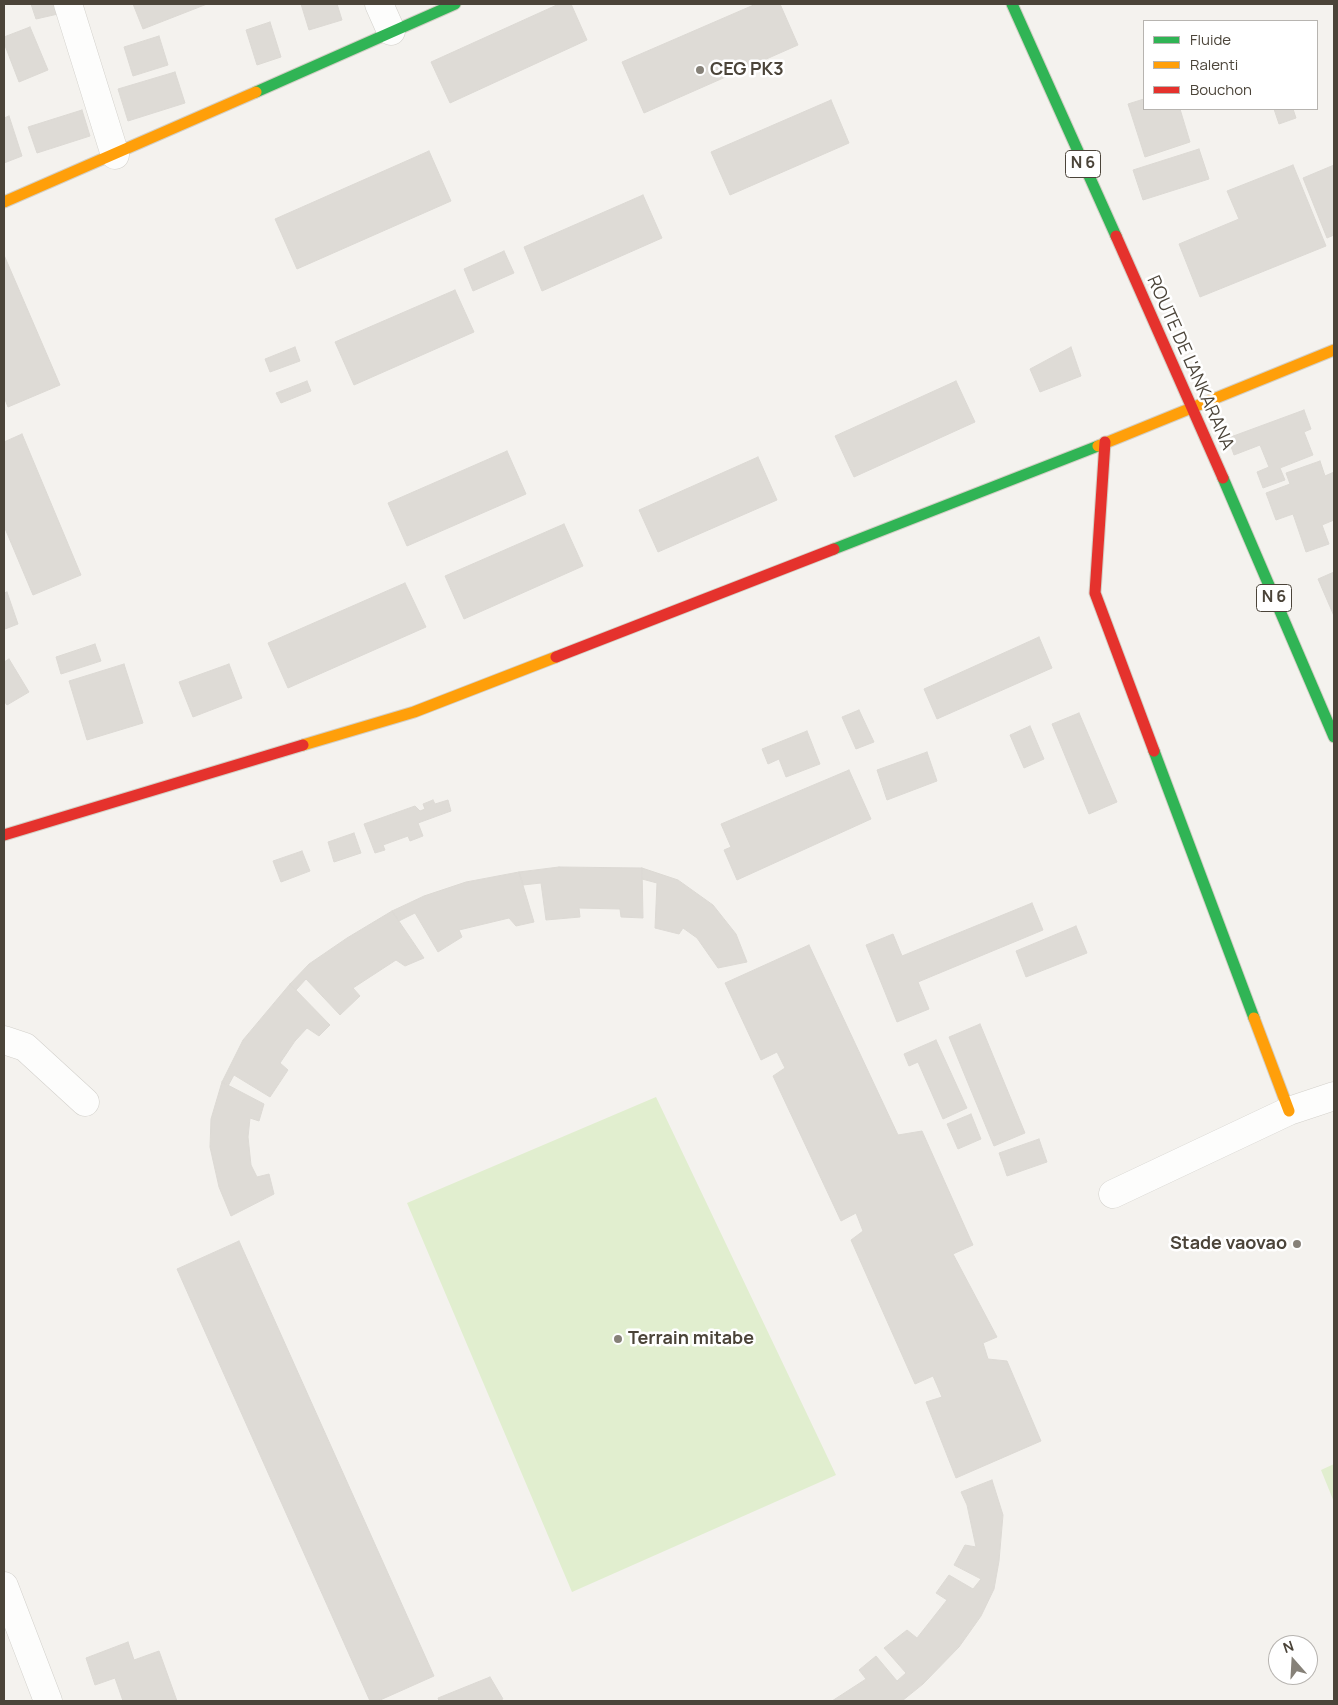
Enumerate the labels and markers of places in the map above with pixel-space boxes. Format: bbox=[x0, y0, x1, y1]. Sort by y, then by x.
place label: CEG PK3 bbox=[710, 59, 784, 81]
marker: CEG PK3 bbox=[694, 64, 706, 76]
place label: Stade vaovao bbox=[1170, 1233, 1287, 1255]
marker: Stade vaovao bbox=[1291, 1238, 1303, 1250]
place label: Terrain mitabe bbox=[628, 1328, 754, 1350]
marker: Terrain mitabe bbox=[612, 1333, 624, 1345]

